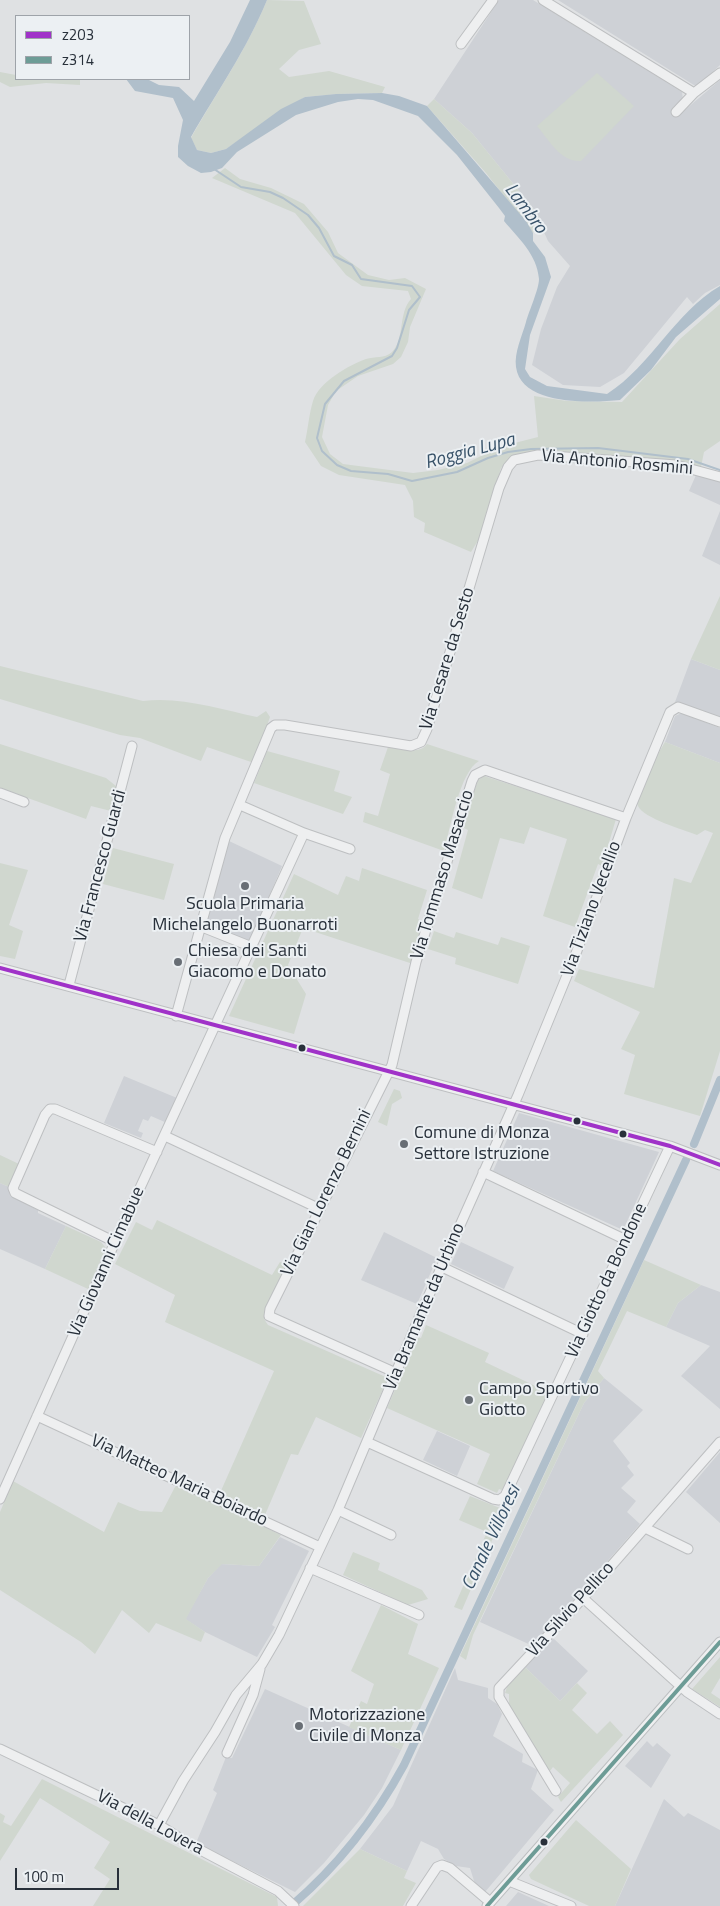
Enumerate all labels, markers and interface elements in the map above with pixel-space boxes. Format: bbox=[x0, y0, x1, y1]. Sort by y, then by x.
legend bbox=[15, 15, 190, 80]
text: z203 bbox=[62, 23, 94, 46]
text: z314 bbox=[62, 48, 94, 71]
water label: Lambro bbox=[499, 179, 551, 239]
water label: Roggia Lupa bbox=[423, 429, 517, 475]
street label: Via Antonio Rosmini bbox=[540, 446, 694, 480]
street label: Via Cesare da Sesto bbox=[416, 585, 480, 733]
street label: Via Francesco Guardi bbox=[70, 787, 132, 945]
street label: Via Tommaso Masaccio bbox=[407, 788, 479, 962]
street label: Via Tiziano Vecellio bbox=[557, 838, 627, 980]
marker: Scuola Primaria Michelangelo Buonarroti bbox=[239, 880, 251, 892]
place label: Scuola Primaria Michelangelo Buonarroti bbox=[152, 894, 338, 936]
place label: Chiesa dei Santi Giacomo e Donato bbox=[188, 941, 326, 984]
marker: Chiesa dei Santi Giacomo e Donato bbox=[172, 956, 184, 968]
unlabelled marker bbox=[297, 1043, 307, 1053]
street label: Via Gian Lorenzo Bernini bbox=[277, 1106, 377, 1280]
unlabelled marker bbox=[572, 1116, 582, 1126]
place label: Comune di Monza Settore Istruzione bbox=[414, 1123, 549, 1166]
unlabelled marker bbox=[618, 1129, 628, 1139]
marker: Comune di Monza Settore Istruzione bbox=[398, 1138, 410, 1150]
street label: Via Giovanni Cimabue bbox=[64, 1183, 150, 1341]
street label: Via Giotto da Bondone bbox=[562, 1200, 652, 1362]
street label: Via Bramante da Urbino bbox=[380, 1220, 470, 1394]
place label: Campo Sportivo Giotto bbox=[479, 1379, 599, 1422]
marker: Campo Sportivo Giotto bbox=[463, 1394, 475, 1406]
street label: Via Matteo Maria Boiardo bbox=[87, 1431, 271, 1531]
water label: Canale Villoresi bbox=[458, 1482, 526, 1594]
street label: Via Silvio Pellico bbox=[523, 1558, 619, 1662]
place label: Motorizzazione Civile di Monza bbox=[309, 1705, 425, 1748]
marker: Motorizzazione Civile di Monza bbox=[293, 1720, 305, 1732]
street label: Via della Lovera bbox=[93, 1786, 207, 1860]
unlabelled marker bbox=[539, 1837, 549, 1847]
scale bar bbox=[18, 1858, 121, 1890]
text: 100 m bbox=[23, 1865, 64, 1888]

